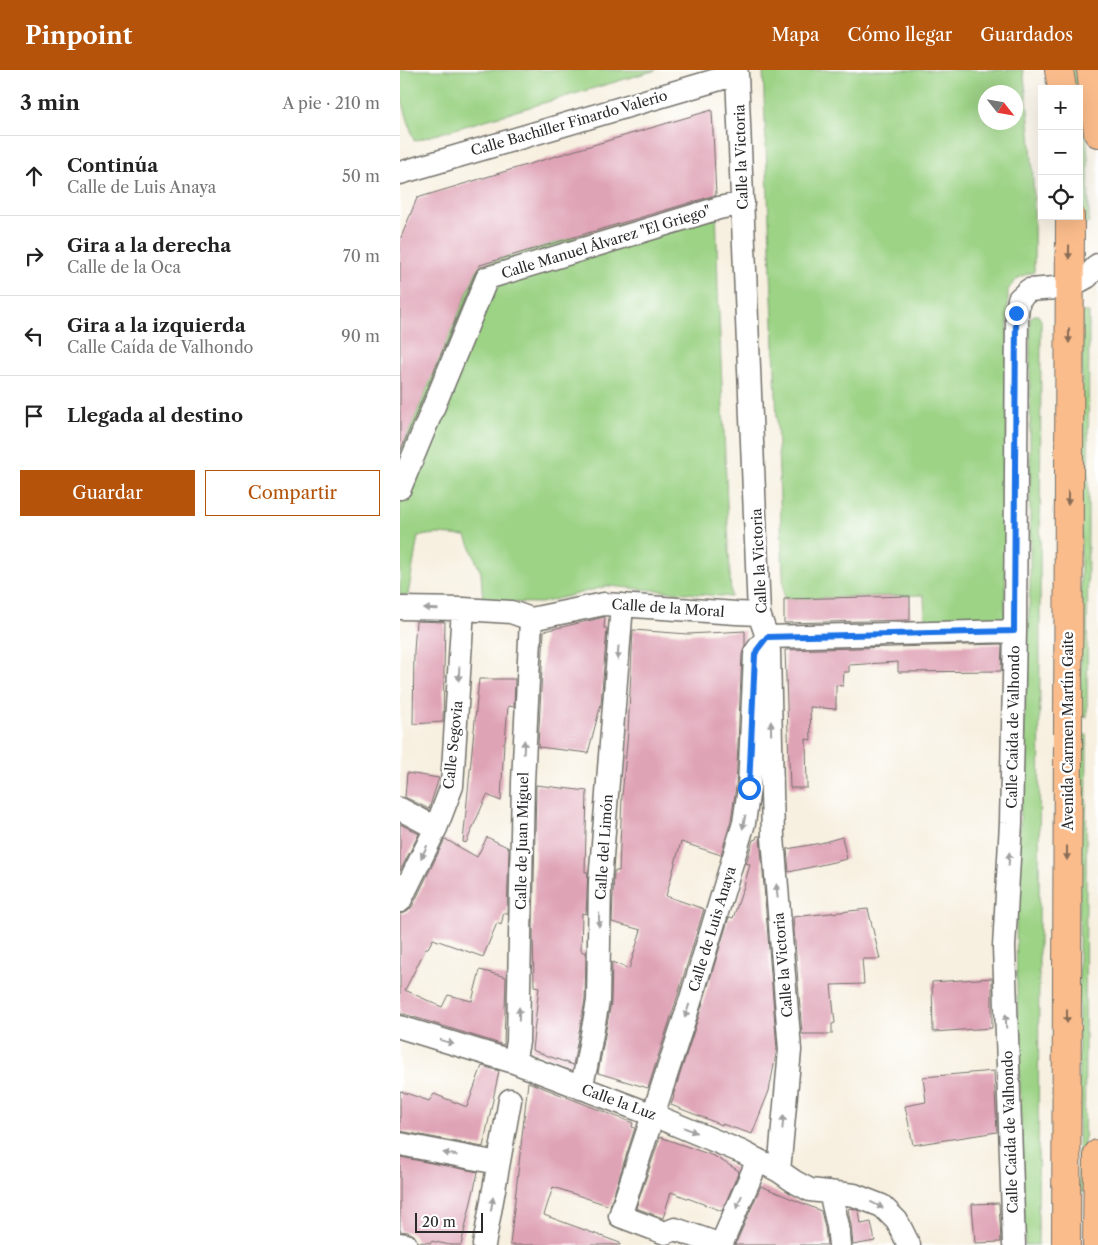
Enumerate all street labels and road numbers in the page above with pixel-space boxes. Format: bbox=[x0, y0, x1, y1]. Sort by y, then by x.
street label: Calle Bachiller Finardo Valerio bbox=[469, 86, 669, 160]
street label: Calle la Victoria bbox=[730, 103, 752, 210]
street label: Calle Manuel Álvarez "El Griego" bbox=[499, 202, 713, 282]
street label: Calle la Victoria bbox=[747, 507, 771, 614]
street label: Calle de la Moral bbox=[611, 595, 725, 621]
street label: Avenida Carmen Martín Gaite bbox=[1059, 631, 1077, 832]
street label: Calle Caída de Valhondo bbox=[1003, 645, 1023, 809]
street label: Calle Segovia bbox=[439, 699, 467, 790]
street label: Calle de Juan Miguel bbox=[512, 772, 532, 910]
street label: Calle del Limón bbox=[591, 793, 617, 901]
street label: Calle de Luis Anaya bbox=[684, 863, 740, 994]
street label: Calle la Victoria bbox=[769, 911, 797, 1018]
street label: Calle Caída de Valhondo bbox=[998, 1050, 1022, 1214]
street label: Calle la Luz bbox=[579, 1080, 659, 1124]

